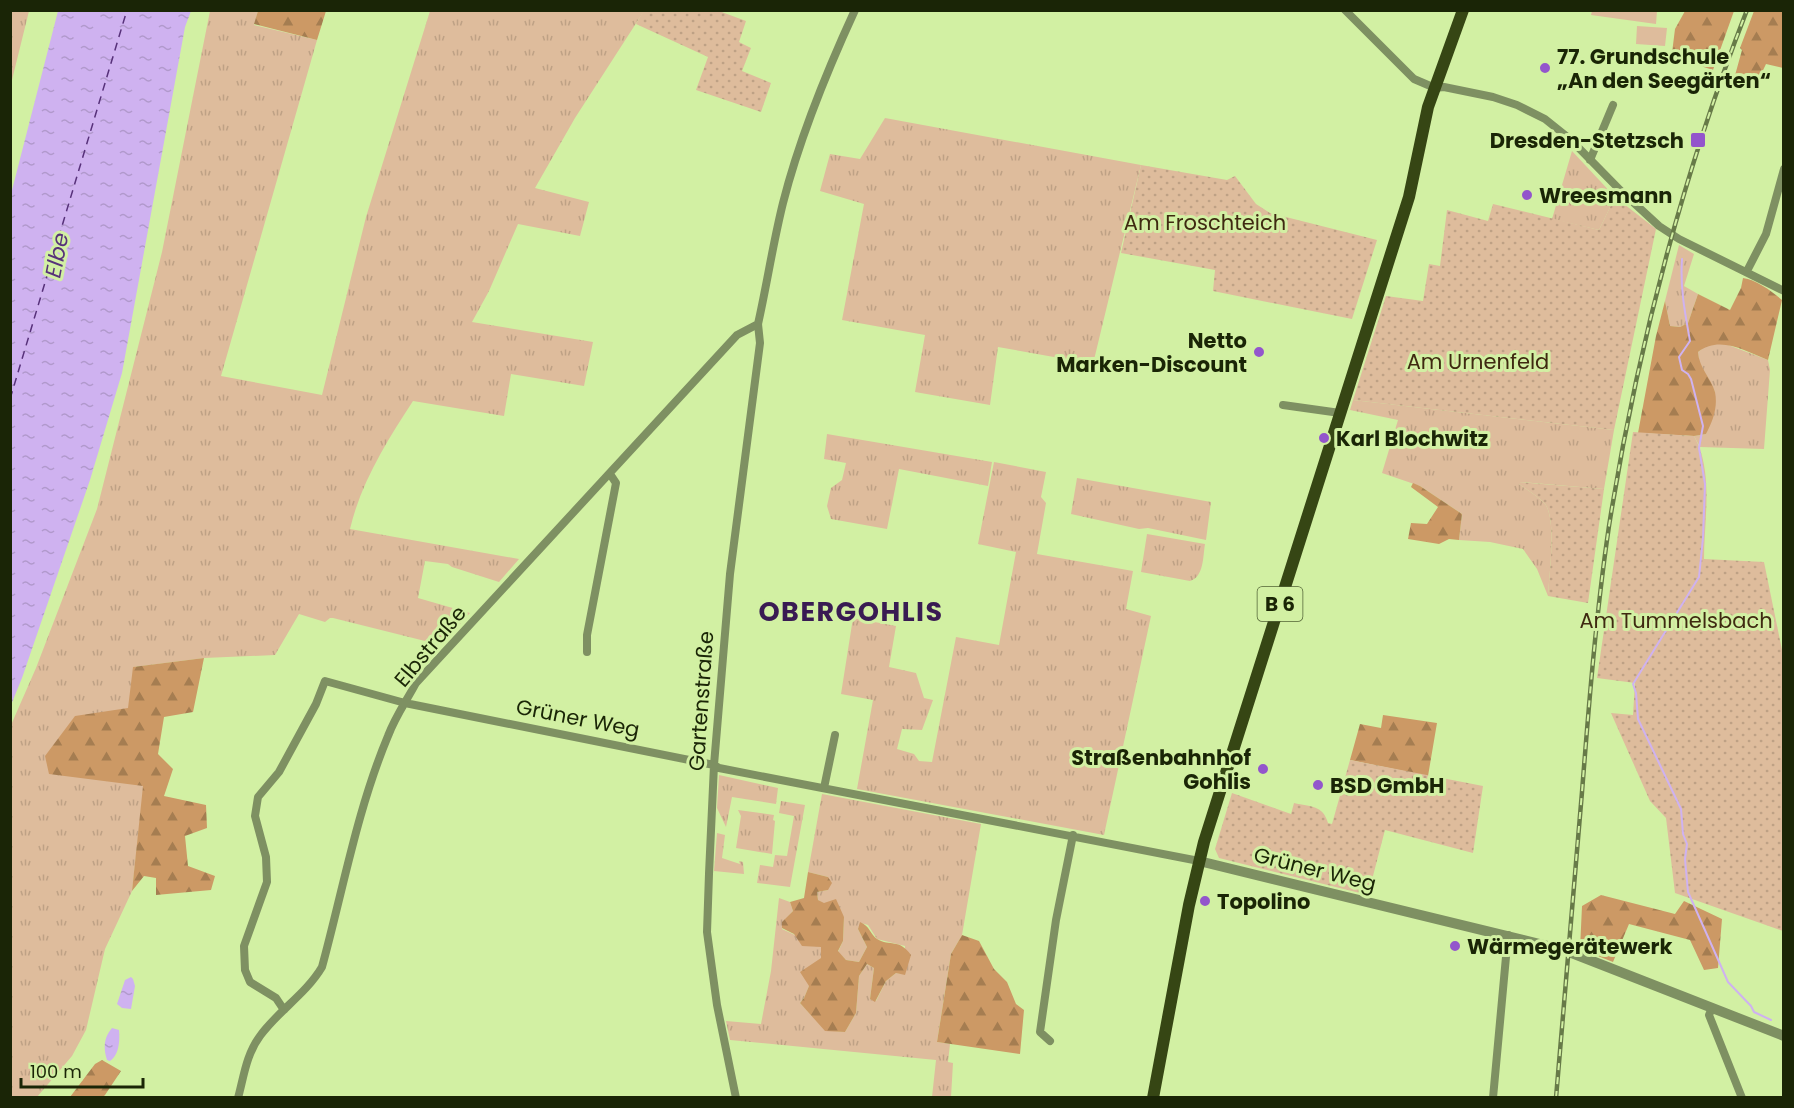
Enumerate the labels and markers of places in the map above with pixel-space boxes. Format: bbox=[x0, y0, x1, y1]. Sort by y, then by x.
place label: 77. Grundschule „An den Seegärten“ bbox=[1557, 42, 1771, 95]
marker: 77. Grundschule „An den Seegärten“ bbox=[1538, 61, 1552, 75]
place label: Dresden-Stetzsch bbox=[1490, 126, 1684, 155]
marker: Dresden-Stetzsch bbox=[1689, 131, 1707, 149]
place label: Wreesmann bbox=[1539, 181, 1672, 210]
marker: Wreesmann bbox=[1520, 188, 1534, 202]
place label: Netto Marken-Discount bbox=[1056, 326, 1247, 379]
marker: Netto Marken-Discount bbox=[1252, 345, 1266, 359]
place label: Karl Blochwitz bbox=[1336, 424, 1488, 453]
marker: Karl Blochwitz bbox=[1317, 431, 1331, 445]
place label: Straßenbahnhof Gohlis bbox=[1071, 743, 1251, 796]
marker: Straßenbahnhof Gohlis bbox=[1256, 762, 1270, 776]
place label: BSD GmbH bbox=[1330, 771, 1444, 800]
marker: BSD GmbH bbox=[1311, 778, 1325, 792]
place label: Topolino bbox=[1217, 887, 1310, 916]
marker: Topolino bbox=[1198, 894, 1212, 908]
place label: Wärmegerätewerk bbox=[1467, 932, 1673, 961]
marker: Wärmegerätewerk bbox=[1448, 939, 1462, 953]

